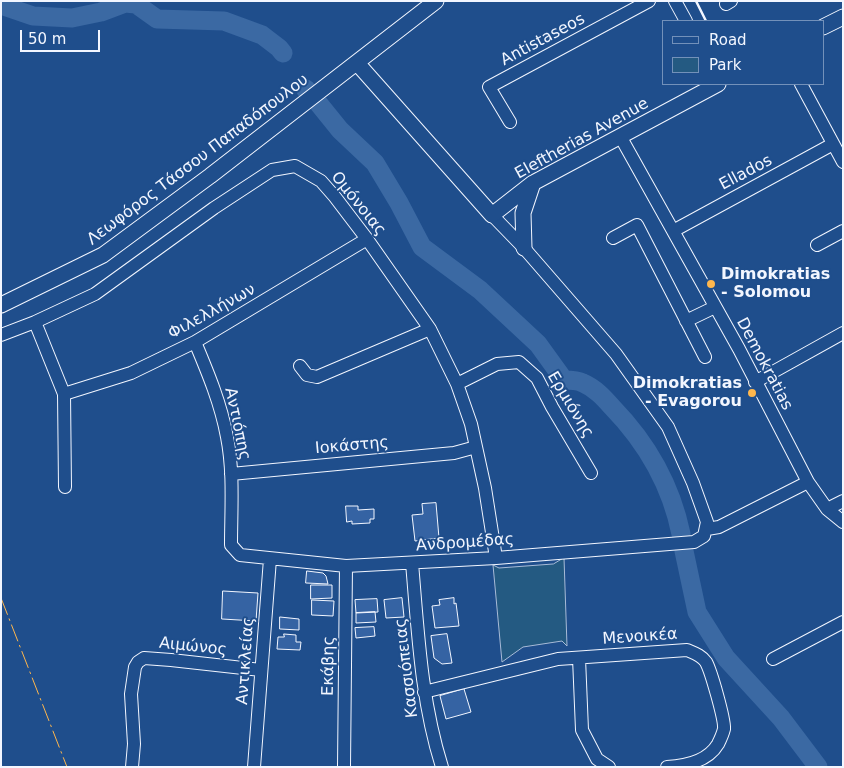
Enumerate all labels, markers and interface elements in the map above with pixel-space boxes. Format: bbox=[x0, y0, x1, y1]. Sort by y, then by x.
street label: Antistaseos bbox=[498, 10, 588, 70]
scale bar bbox=[22, 20, 102, 52]
legend bbox=[662, 20, 824, 85]
text: 50 m bbox=[28, 30, 66, 48]
text: Road bbox=[709, 31, 747, 49]
text: Park bbox=[709, 56, 741, 74]
street label: Λεωφόρος Τάσσου Παπαδόπουλου bbox=[84, 70, 312, 250]
street label: Eleftherias Avenue bbox=[512, 94, 652, 184]
street label: Ellados bbox=[716, 151, 776, 195]
street label: Ομόνοιας bbox=[326, 168, 390, 240]
place label: Dimokratias - Solomou bbox=[721, 265, 830, 303]
marker: Dimokratias - Solomou bbox=[705, 278, 717, 290]
street label: Φιλελλήνων bbox=[165, 280, 259, 344]
street label: Demokratias bbox=[732, 314, 796, 414]
street label: Ερμιόνης bbox=[543, 368, 597, 442]
place label: Dimokratias - Evagorou bbox=[633, 374, 742, 412]
street label: Αντιόπης bbox=[220, 386, 254, 462]
marker: Dimokratias - Evagorou bbox=[746, 387, 758, 399]
street label: Ιοκάστης bbox=[314, 433, 390, 459]
street label: Ανδρομέδας bbox=[415, 530, 515, 556]
street label: Αντικλείας bbox=[233, 617, 259, 705]
street label: Κασσιόπειας bbox=[391, 617, 423, 719]
street label: Μενοικέα bbox=[602, 625, 678, 649]
street label: Αιμώνος bbox=[158, 634, 228, 660]
street label: Εκάβης bbox=[319, 636, 339, 696]

